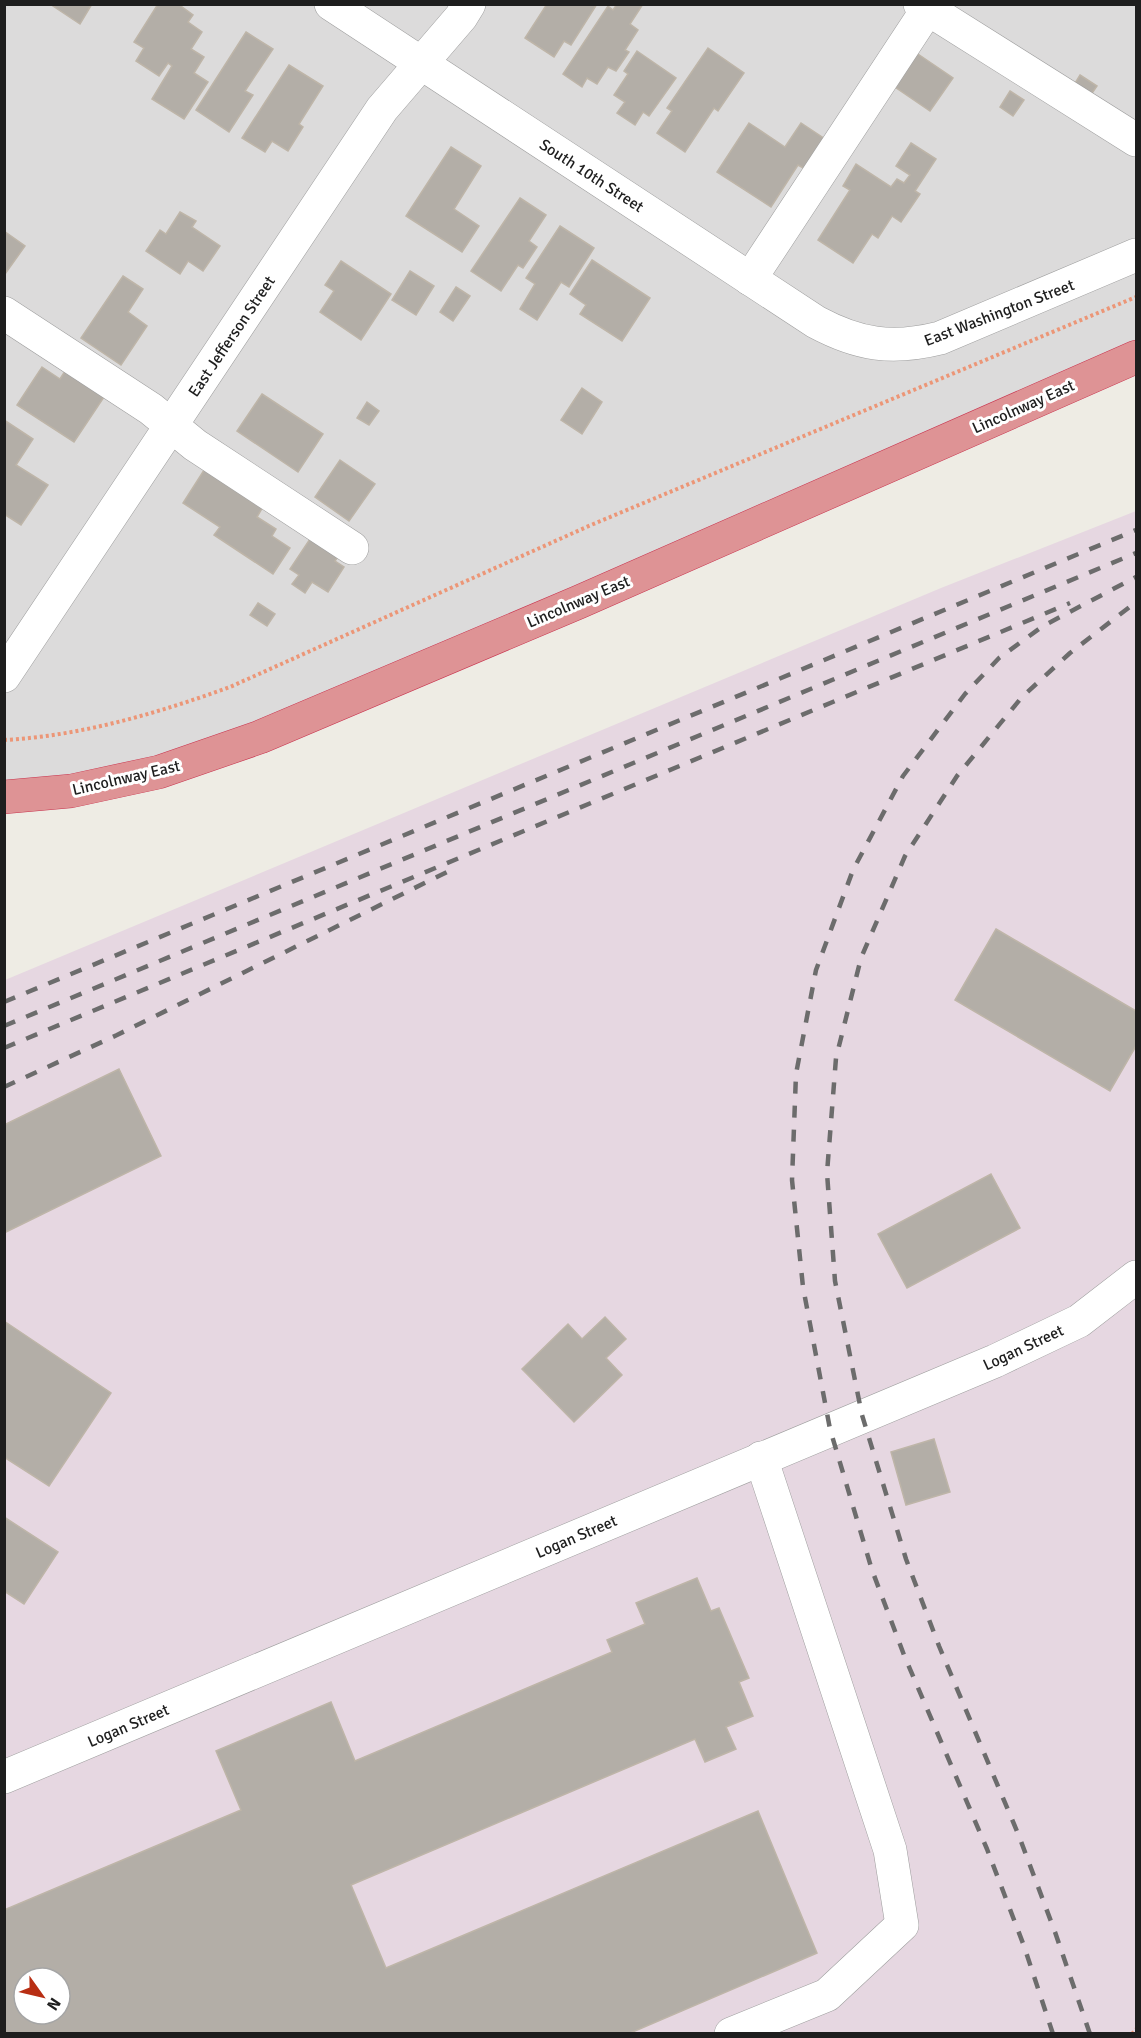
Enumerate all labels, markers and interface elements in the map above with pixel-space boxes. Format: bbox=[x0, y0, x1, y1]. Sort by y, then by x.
street label: South 10th Street bbox=[535, 135, 648, 217]
street label: East Jefferson Street bbox=[184, 272, 280, 401]
street label: East Washington Street bbox=[921, 275, 1078, 351]
street label: Lincolnway East bbox=[969, 375, 1078, 438]
street label: Lincolnway East bbox=[524, 571, 633, 633]
street label: Lincolnway East bbox=[70, 756, 182, 800]
street label: Logan Street bbox=[980, 1320, 1067, 1375]
street label: Logan Street bbox=[533, 1511, 621, 1563]
street label: Logan Street bbox=[85, 1700, 173, 1752]
north arrow bbox=[12, 1966, 72, 2026]
text: N bbox=[42, 1994, 65, 2014]

